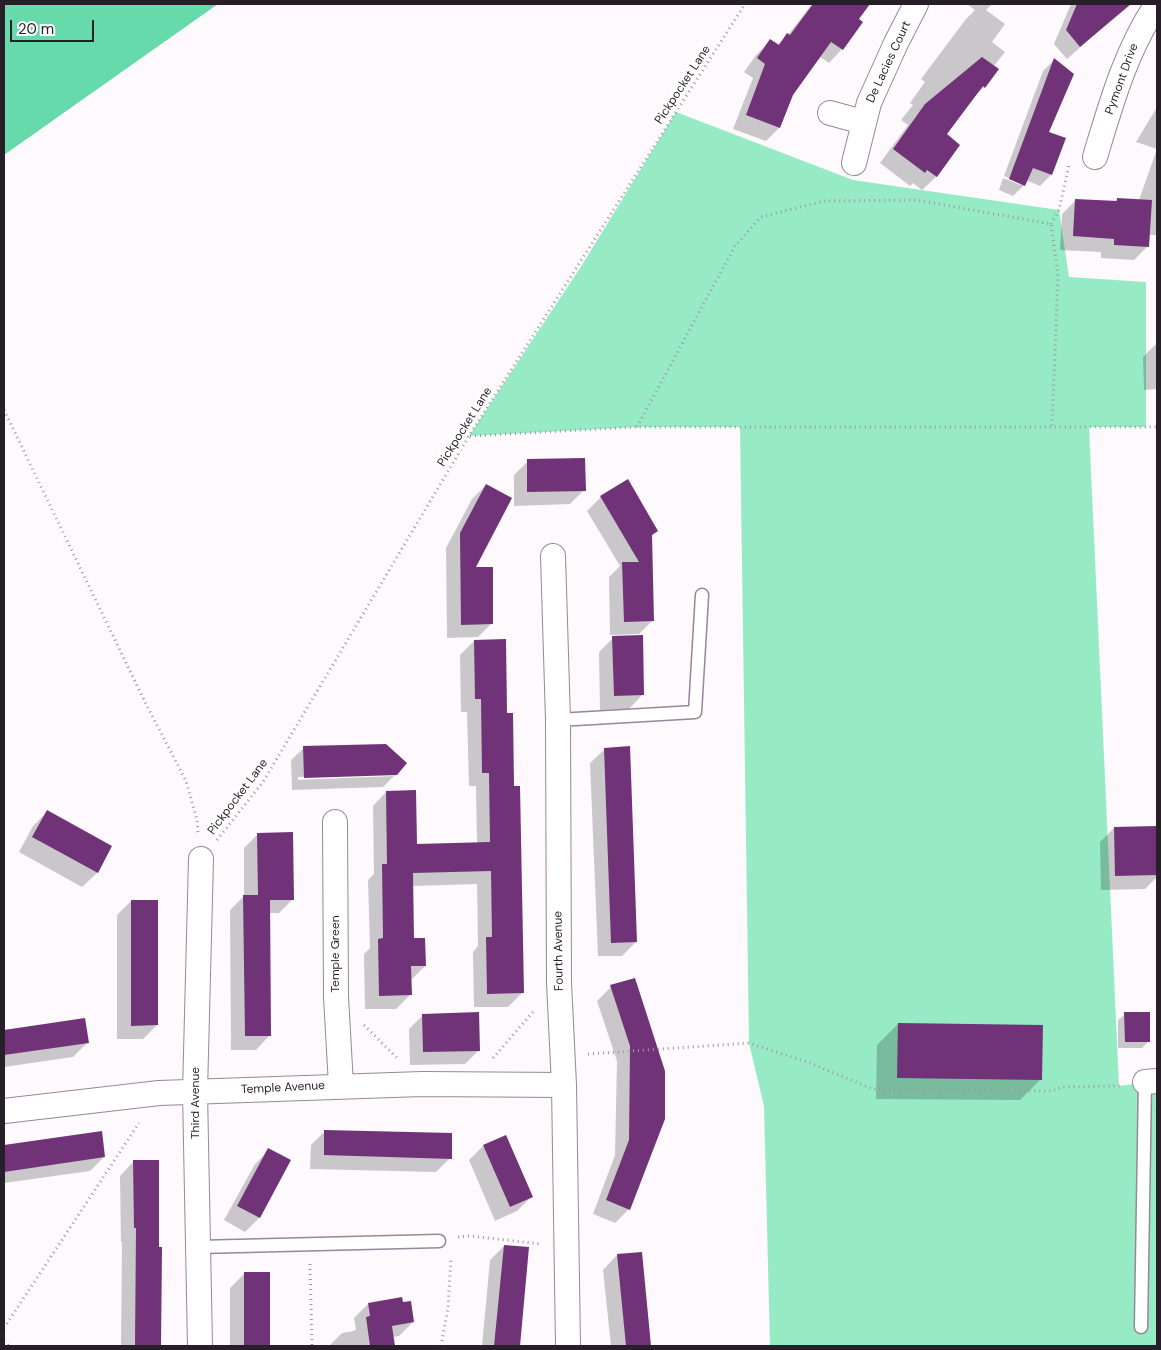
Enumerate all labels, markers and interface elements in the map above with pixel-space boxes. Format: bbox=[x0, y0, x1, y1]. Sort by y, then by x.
scale bar bbox=[12, 10, 96, 42]
text: 20 m bbox=[18, 19, 54, 39]
street label: De Lacies Court bbox=[864, 19, 914, 105]
street label: Pymont Drive bbox=[1102, 41, 1142, 117]
street label: Pickpocket Lane bbox=[652, 43, 714, 127]
street label: Pickpocket Lane bbox=[435, 385, 495, 469]
street label: Pickpocket Lane bbox=[205, 756, 271, 838]
street label: Fourth Avenue bbox=[551, 911, 567, 991]
street label: Temple Green bbox=[329, 915, 343, 993]
street label: Third Avenue bbox=[189, 1067, 203, 1139]
street label: Temple Avenue bbox=[241, 1079, 325, 1097]

